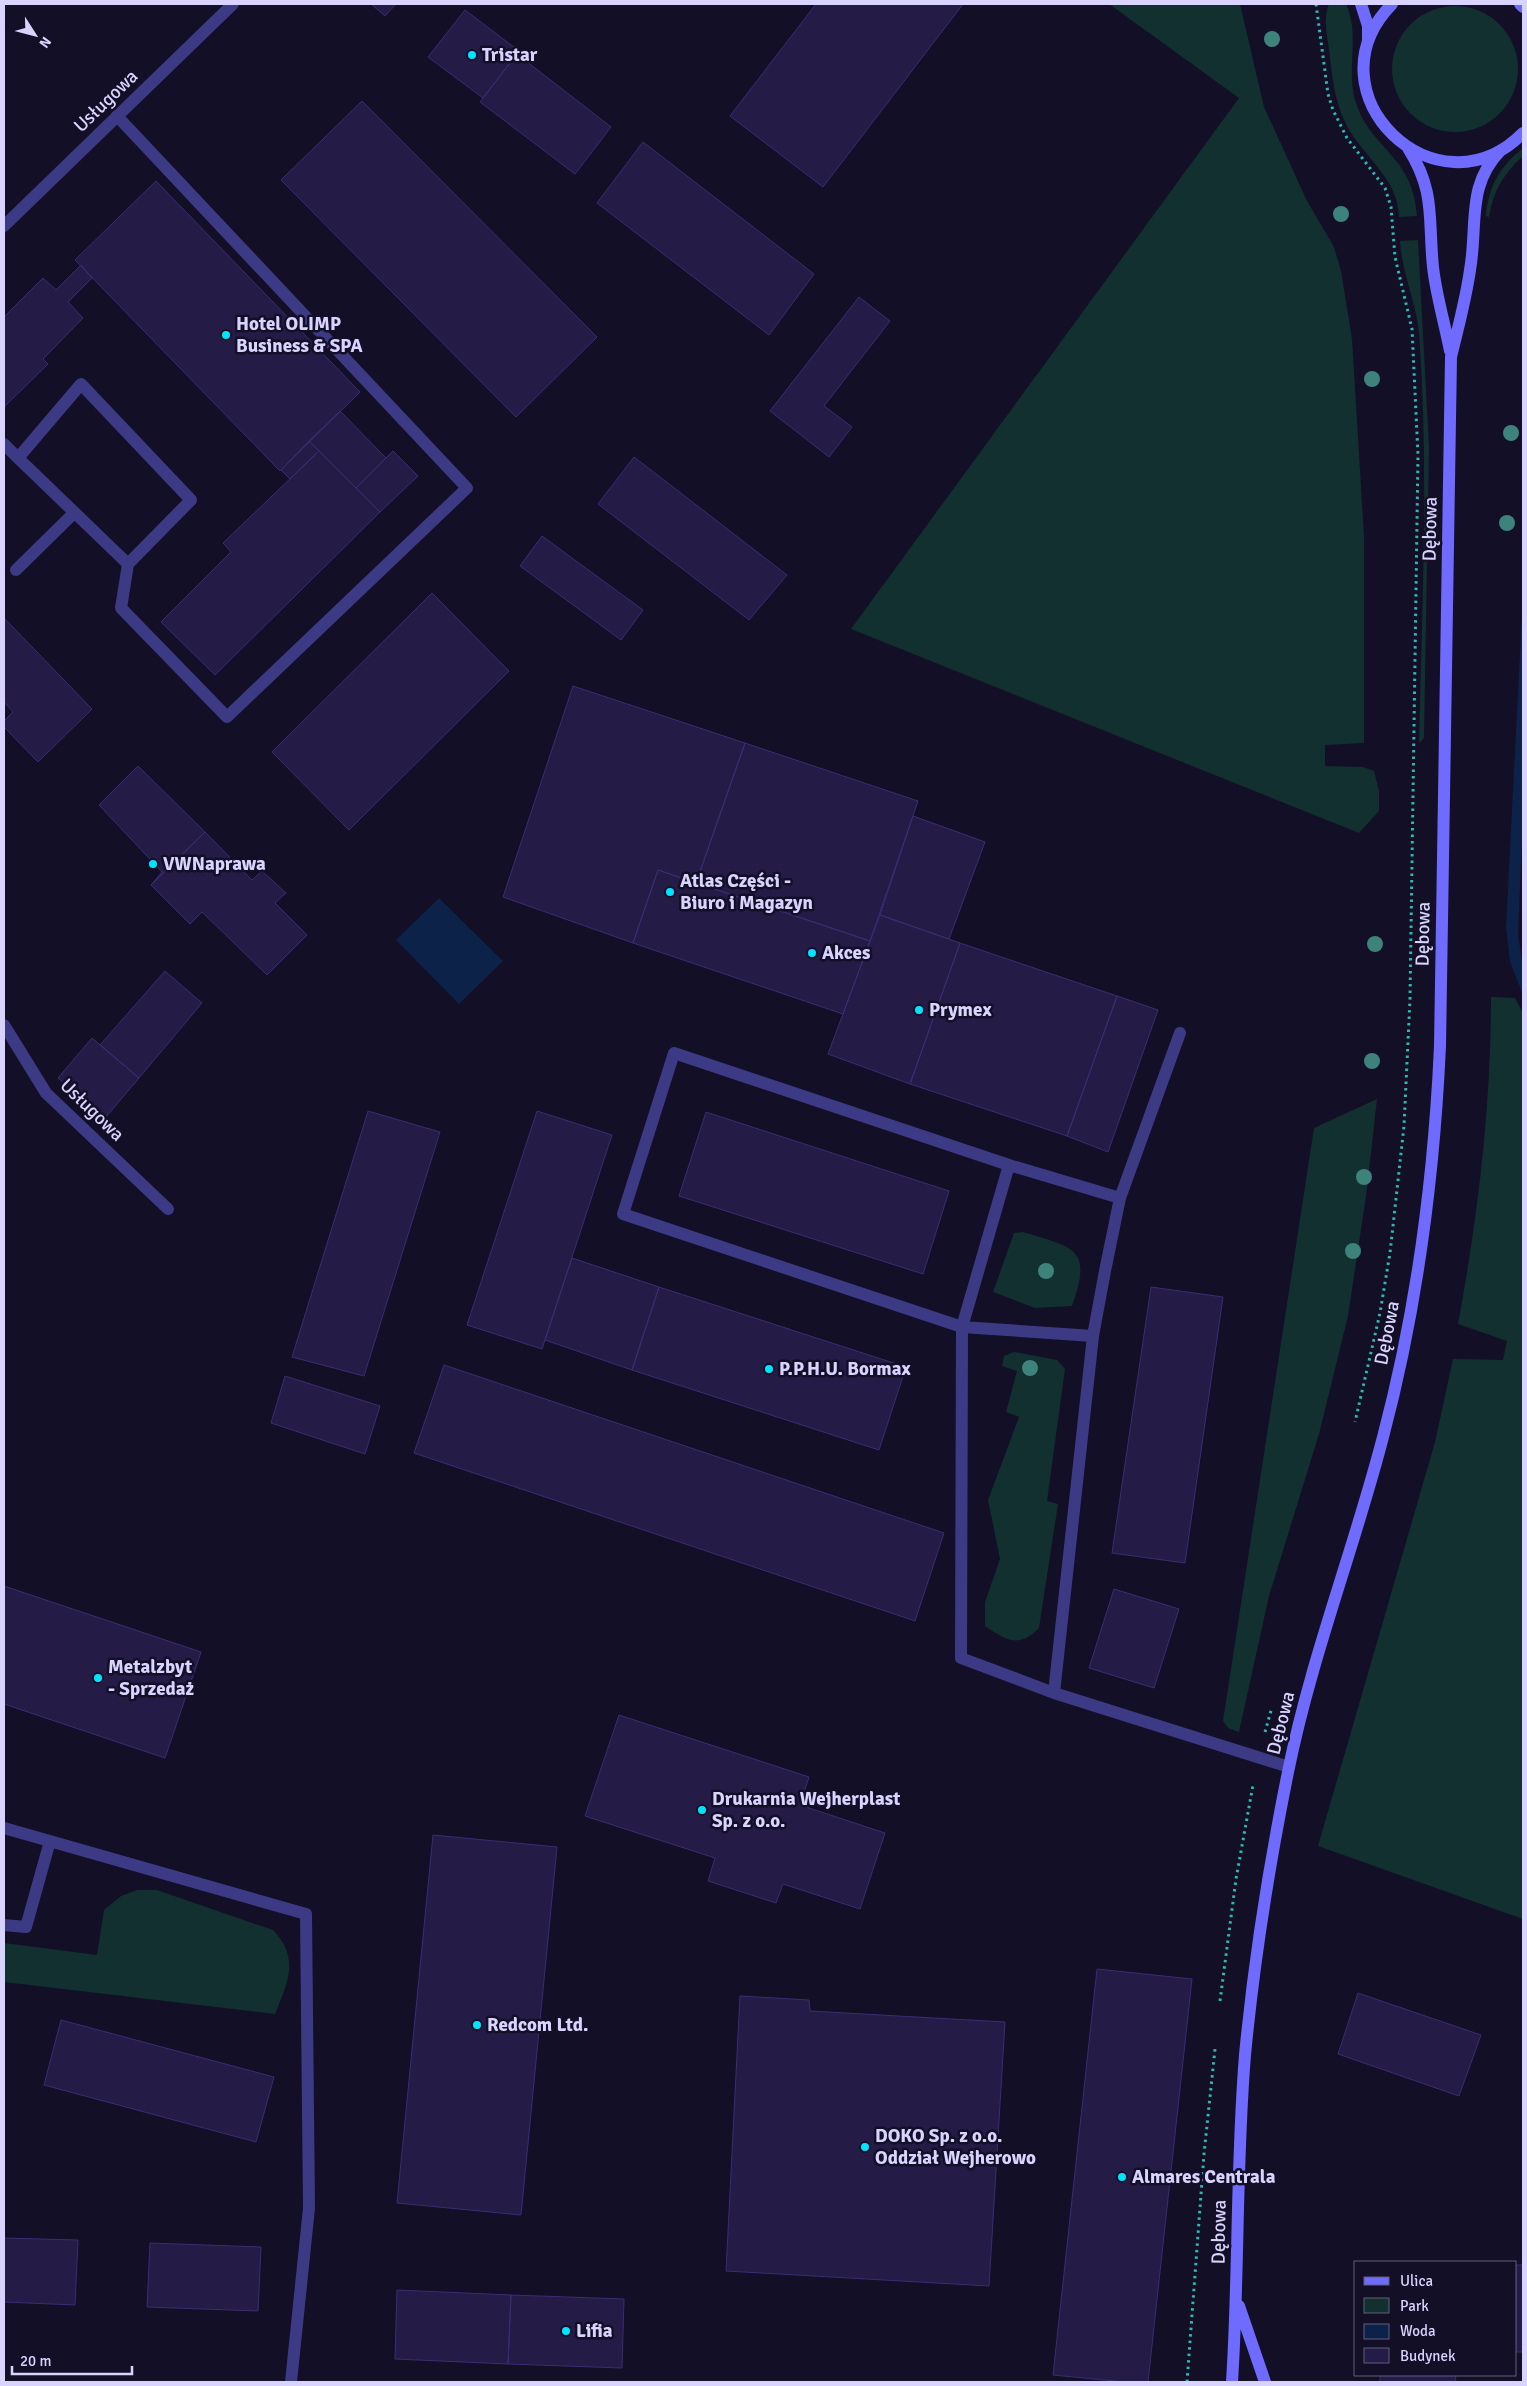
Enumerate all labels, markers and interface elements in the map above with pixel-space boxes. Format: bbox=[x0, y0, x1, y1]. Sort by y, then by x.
north arrow bbox=[10, 10, 60, 60]
text: N bbox=[35, 33, 55, 51]
place label: Tristar bbox=[482, 43, 538, 67]
marker: Tristar bbox=[466, 49, 478, 61]
street label: Usługowa bbox=[69, 65, 143, 137]
place label: Hotel OLIMP Business & SPA bbox=[236, 312, 363, 358]
marker: Hotel OLIMP Business & SPA bbox=[220, 329, 232, 341]
street label: Dębowa bbox=[1417, 496, 1443, 562]
place label: VWNaprawa bbox=[163, 852, 266, 876]
marker: VWNaprawa bbox=[147, 858, 159, 870]
place label: Atlas Części - Biuro i Magazyn bbox=[680, 869, 813, 915]
marker: Atlas Części - Biuro i Magazyn bbox=[664, 886, 676, 898]
street label: Dębowa bbox=[1410, 901, 1436, 967]
place label: Akces bbox=[822, 941, 870, 965]
marker: Akces bbox=[806, 947, 818, 959]
place label: Prymex bbox=[929, 998, 992, 1022]
marker: Prymex bbox=[913, 1004, 925, 1016]
street label: Usługowa bbox=[55, 1074, 129, 1146]
street label: Dębowa bbox=[1369, 1299, 1405, 1367]
place label: P.P.H.U. Bormax bbox=[779, 1357, 911, 1381]
marker: P.P.H.U. Bormax bbox=[763, 1363, 775, 1375]
place label: Metalzbyt - Sprzedaż bbox=[108, 1655, 195, 1701]
marker: Metalzbyt - Sprzedaż bbox=[92, 1672, 104, 1684]
street label: Dębowa bbox=[1262, 1689, 1300, 1757]
place label: Drukarnia Wejherplast Sp. z o.o. bbox=[712, 1787, 900, 1833]
marker: Drukarnia Wejherplast Sp. z o.o. bbox=[696, 1804, 708, 1816]
place label: Redcom Ltd. bbox=[487, 2013, 589, 2037]
marker: Redcom Ltd. bbox=[471, 2019, 483, 2031]
place label: DOKO Sp. z o.o. Oddział Wejherowo bbox=[875, 2124, 1036, 2170]
marker: DOKO Sp. z o.o. Oddział Wejherowo bbox=[859, 2141, 871, 2153]
place label: Almares Centrala bbox=[1132, 2165, 1276, 2189]
marker: Almares Centrala bbox=[1116, 2171, 1128, 2183]
street label: Dębowa bbox=[1206, 2199, 1232, 2265]
legend bbox=[1354, 2261, 1517, 2376]
text: Ulica bbox=[1400, 2272, 1433, 2290]
text: Park bbox=[1400, 2297, 1429, 2315]
place label: Lifia bbox=[576, 2319, 613, 2343]
text: Woda bbox=[1400, 2322, 1436, 2340]
marker: Lifia bbox=[560, 2325, 572, 2337]
scale bar bbox=[12, 2344, 132, 2376]
text: Budynek bbox=[1400, 2347, 1456, 2365]
text: 20 m bbox=[20, 2352, 51, 2370]

